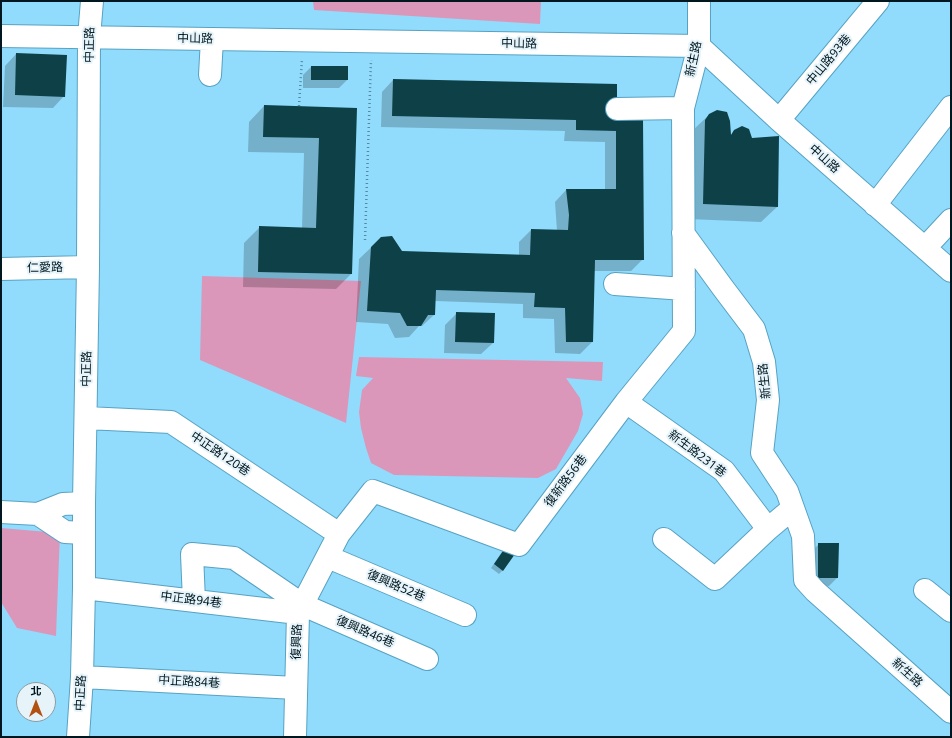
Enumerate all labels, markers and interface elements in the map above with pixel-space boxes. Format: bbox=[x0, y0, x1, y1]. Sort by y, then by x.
street label: 中正路 bbox=[82, 27, 98, 63]
street label: 中山路 bbox=[177, 31, 213, 47]
street label: 中山路93巷 bbox=[804, 32, 854, 88]
street label: 中山路 bbox=[501, 36, 537, 52]
street label: 新生路 bbox=[683, 40, 705, 78]
street label: 中山路 bbox=[806, 142, 842, 176]
street label: 仁愛路 bbox=[27, 260, 63, 276]
street label: 中正路 bbox=[79, 351, 95, 387]
street label: 新生路 bbox=[756, 362, 774, 400]
street label: 新生路231巷 bbox=[665, 428, 729, 480]
street label: 中正路120巷 bbox=[188, 429, 252, 479]
street label: 復新路56巷 bbox=[542, 452, 590, 510]
street label: 復興路52巷 bbox=[365, 567, 427, 605]
street label: 中正路94巷 bbox=[159, 589, 223, 611]
street label: 復興路46巷 bbox=[334, 613, 396, 651]
street label: 復興路 bbox=[289, 624, 305, 660]
street label: 新生路 bbox=[889, 656, 925, 690]
street label: 中正路84巷 bbox=[158, 673, 220, 691]
street label: 中正路 bbox=[73, 675, 89, 711]
north arrow bbox=[16, 682, 56, 722]
text: 北 bbox=[31, 683, 42, 698]

